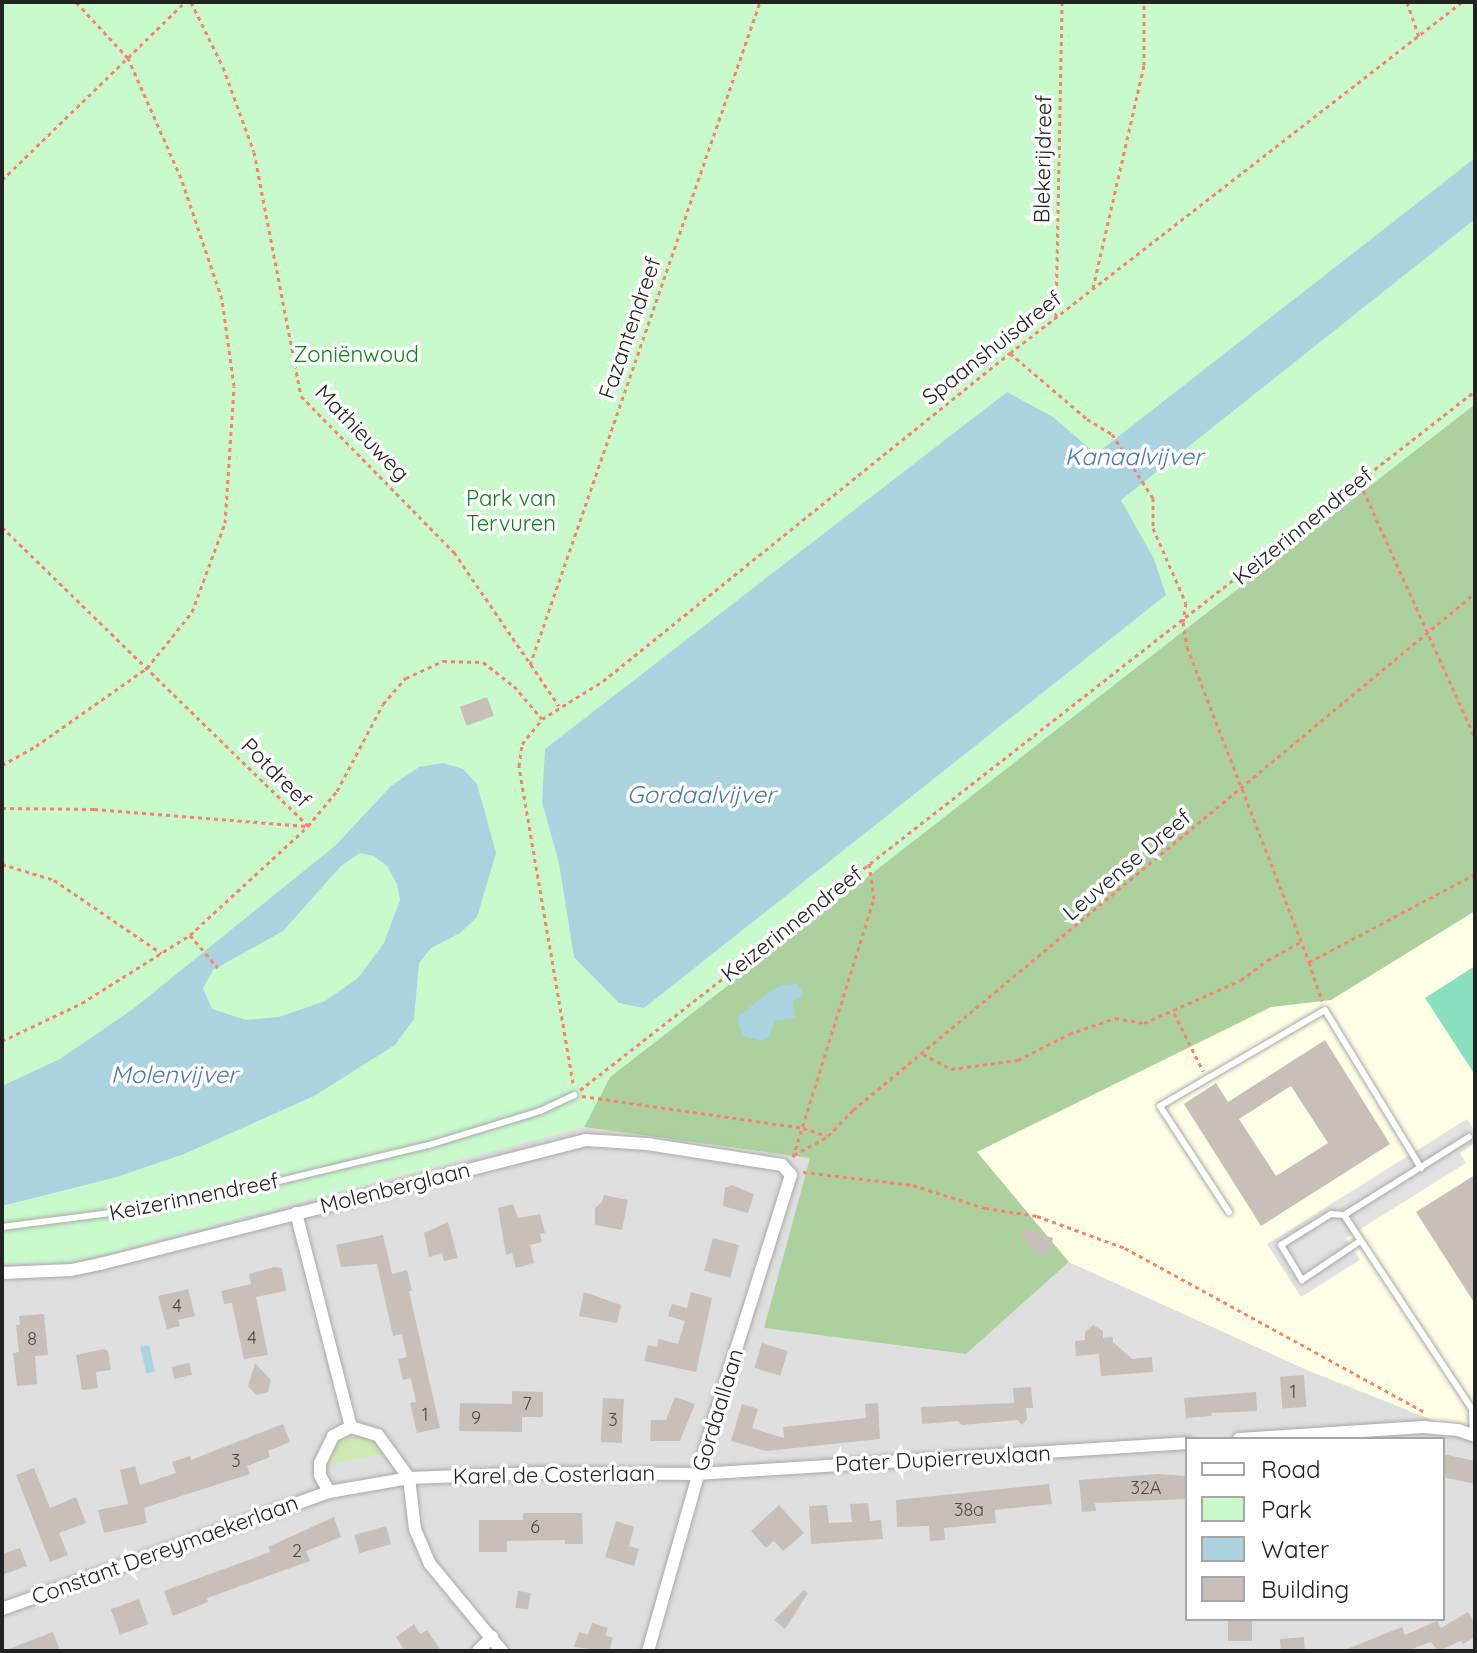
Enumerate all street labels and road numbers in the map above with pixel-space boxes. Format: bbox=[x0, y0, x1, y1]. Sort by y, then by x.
street label: Blekerijdreef bbox=[1029, 95, 1057, 223]
street label: Fazantendreef bbox=[593, 253, 667, 403]
street label: Spaanshuisdreef bbox=[917, 285, 1067, 411]
street label: Mathieuweg bbox=[310, 379, 414, 487]
street label: Keizerinnendreef bbox=[1228, 462, 1378, 590]
street label: Potdreef bbox=[236, 733, 316, 813]
street label: Leuvense Dreef bbox=[1058, 804, 1196, 926]
street label: Keizerinnendreef bbox=[716, 861, 868, 987]
street label: Molenberglaan bbox=[317, 1157, 473, 1219]
street label: Keizerinnendreef bbox=[107, 1168, 281, 1226]
street label: Gordaallaan bbox=[687, 1346, 749, 1474]
street label: Pater Dupierreuxlaan bbox=[834, 1440, 1052, 1478]
street label: Karel de Costerlaan bbox=[453, 1460, 655, 1490]
street label: Constant Dereymaekerlaan bbox=[28, 1489, 302, 1611]

